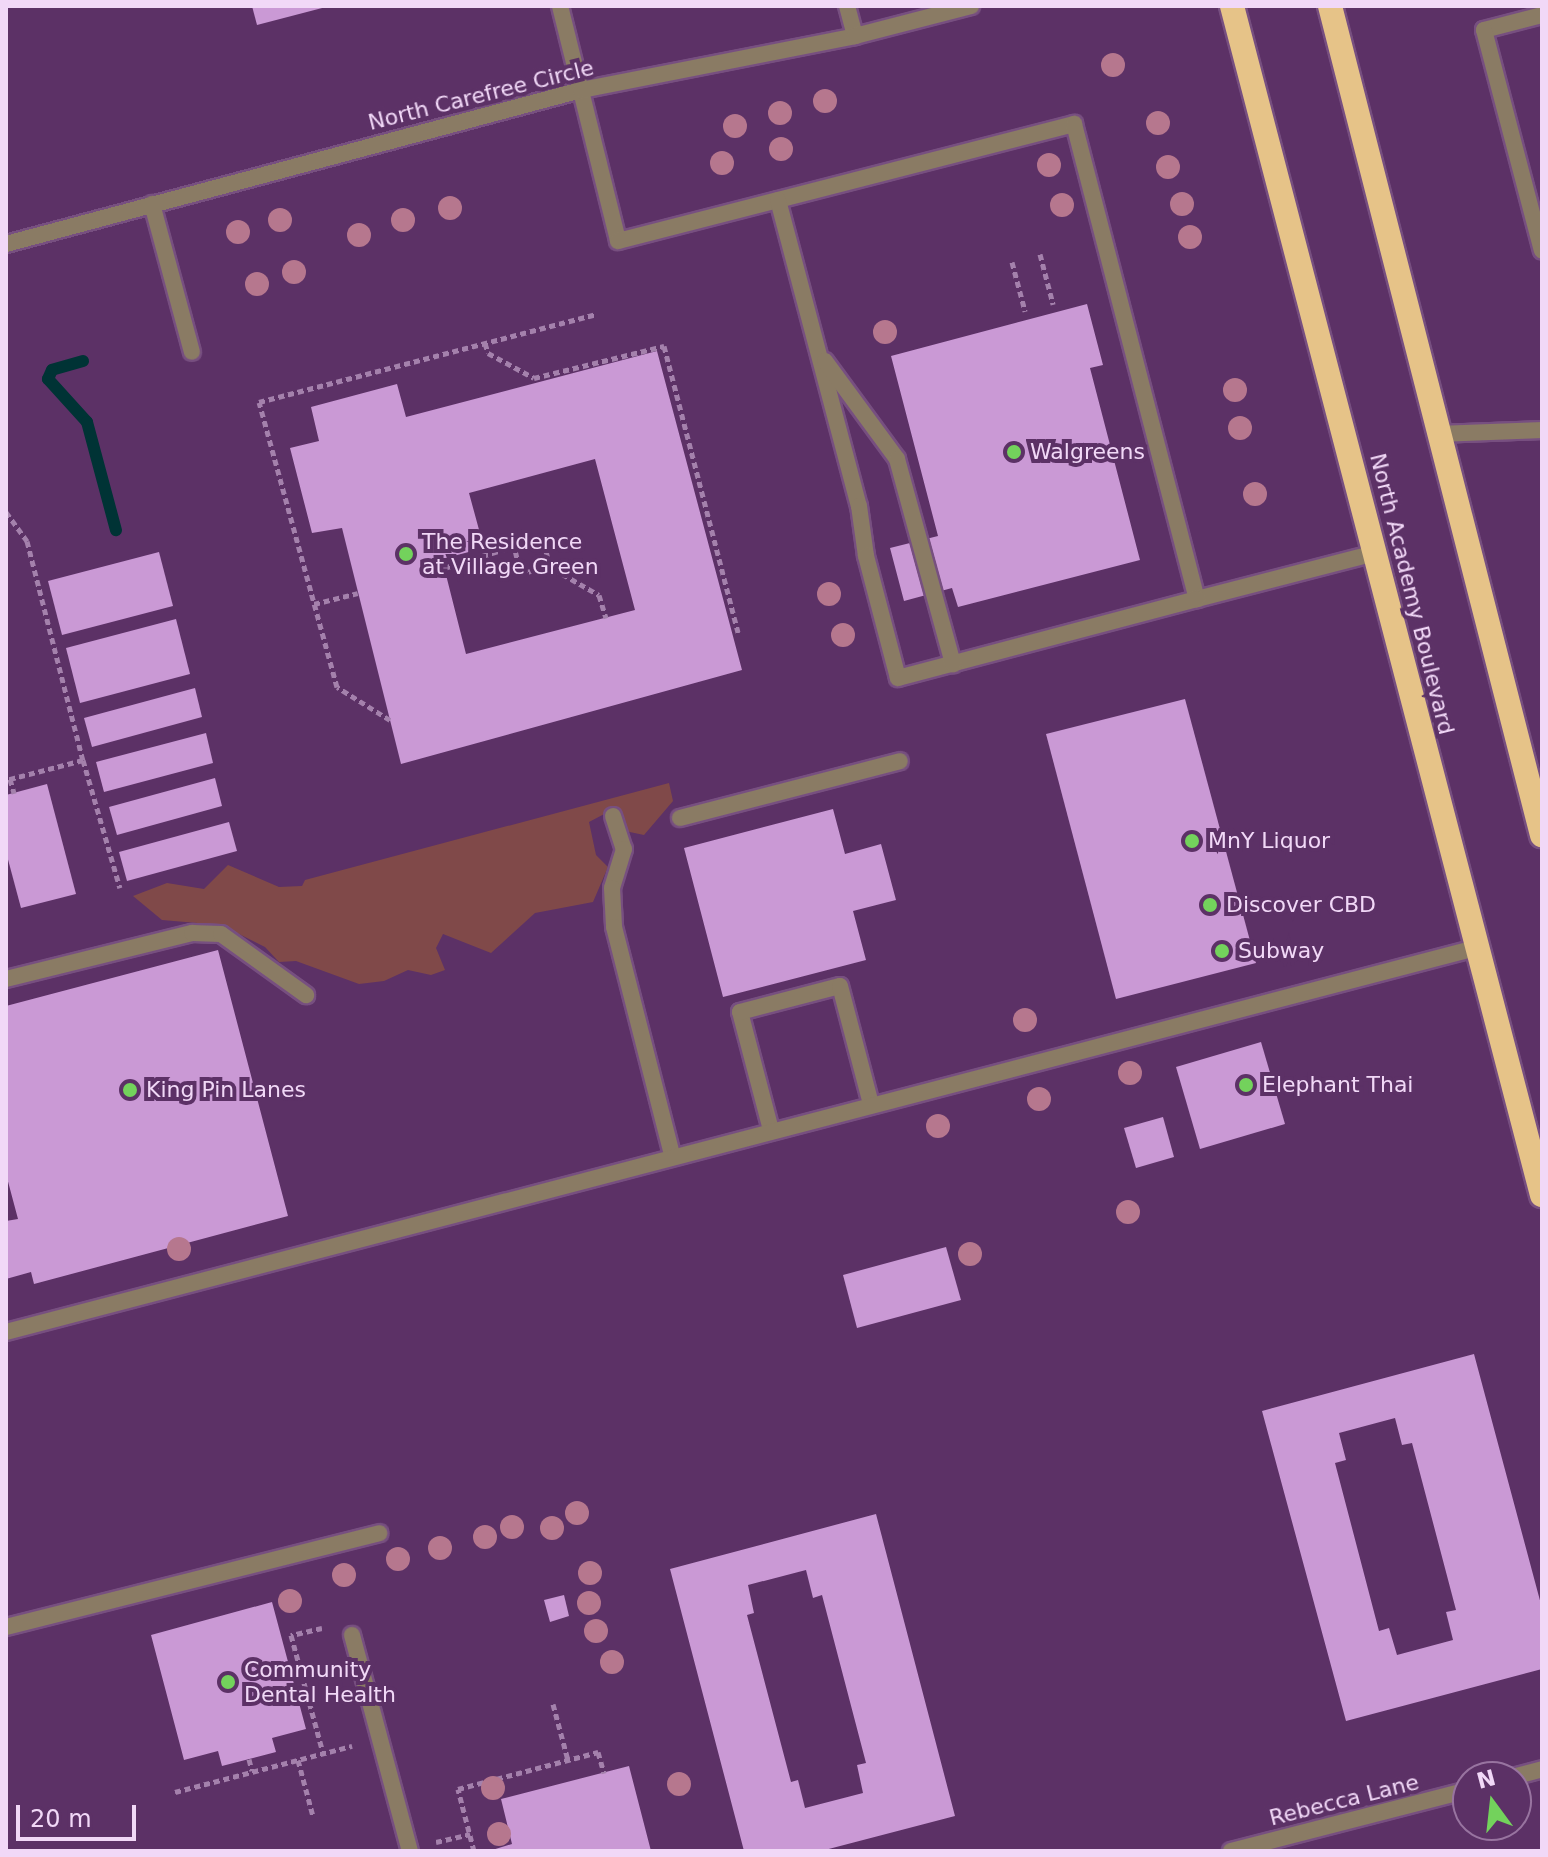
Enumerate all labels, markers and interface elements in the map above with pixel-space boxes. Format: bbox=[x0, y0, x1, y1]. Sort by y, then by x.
street label: North Carefree Circle bbox=[365, 54, 597, 136]
place label: Walgreens bbox=[1030, 439, 1145, 465]
marker: Walgreens bbox=[1005, 443, 1023, 461]
street label: North Academy Boulevard bbox=[1364, 451, 1460, 737]
place label: The Residence at Village Green bbox=[422, 528, 599, 580]
marker: The Residence at Village Green bbox=[397, 545, 415, 563]
place label: MnY Liquor bbox=[1208, 828, 1330, 854]
marker: MnY Liquor bbox=[1183, 832, 1201, 850]
place label: Discover CBD bbox=[1226, 892, 1376, 918]
marker: Discover CBD bbox=[1201, 896, 1219, 914]
place label: Subway bbox=[1238, 938, 1324, 964]
marker: Subway bbox=[1213, 942, 1231, 960]
place label: Elephant Thai bbox=[1262, 1072, 1413, 1098]
marker: Elephant Thai bbox=[1237, 1076, 1255, 1094]
place label: King Pin Lanes bbox=[146, 1077, 306, 1103]
marker: King Pin Lanes bbox=[121, 1081, 139, 1099]
place label: Community Dental Health bbox=[244, 1656, 396, 1708]
marker: Community Dental Health bbox=[219, 1673, 237, 1691]
north arrow bbox=[1452, 1761, 1532, 1841]
text: N bbox=[1474, 1765, 1498, 1794]
street label: Rebecca Lane bbox=[1266, 1769, 1422, 1831]
scale bar bbox=[20, 1789, 140, 1839]
text: 20 m bbox=[30, 1805, 92, 1833]

